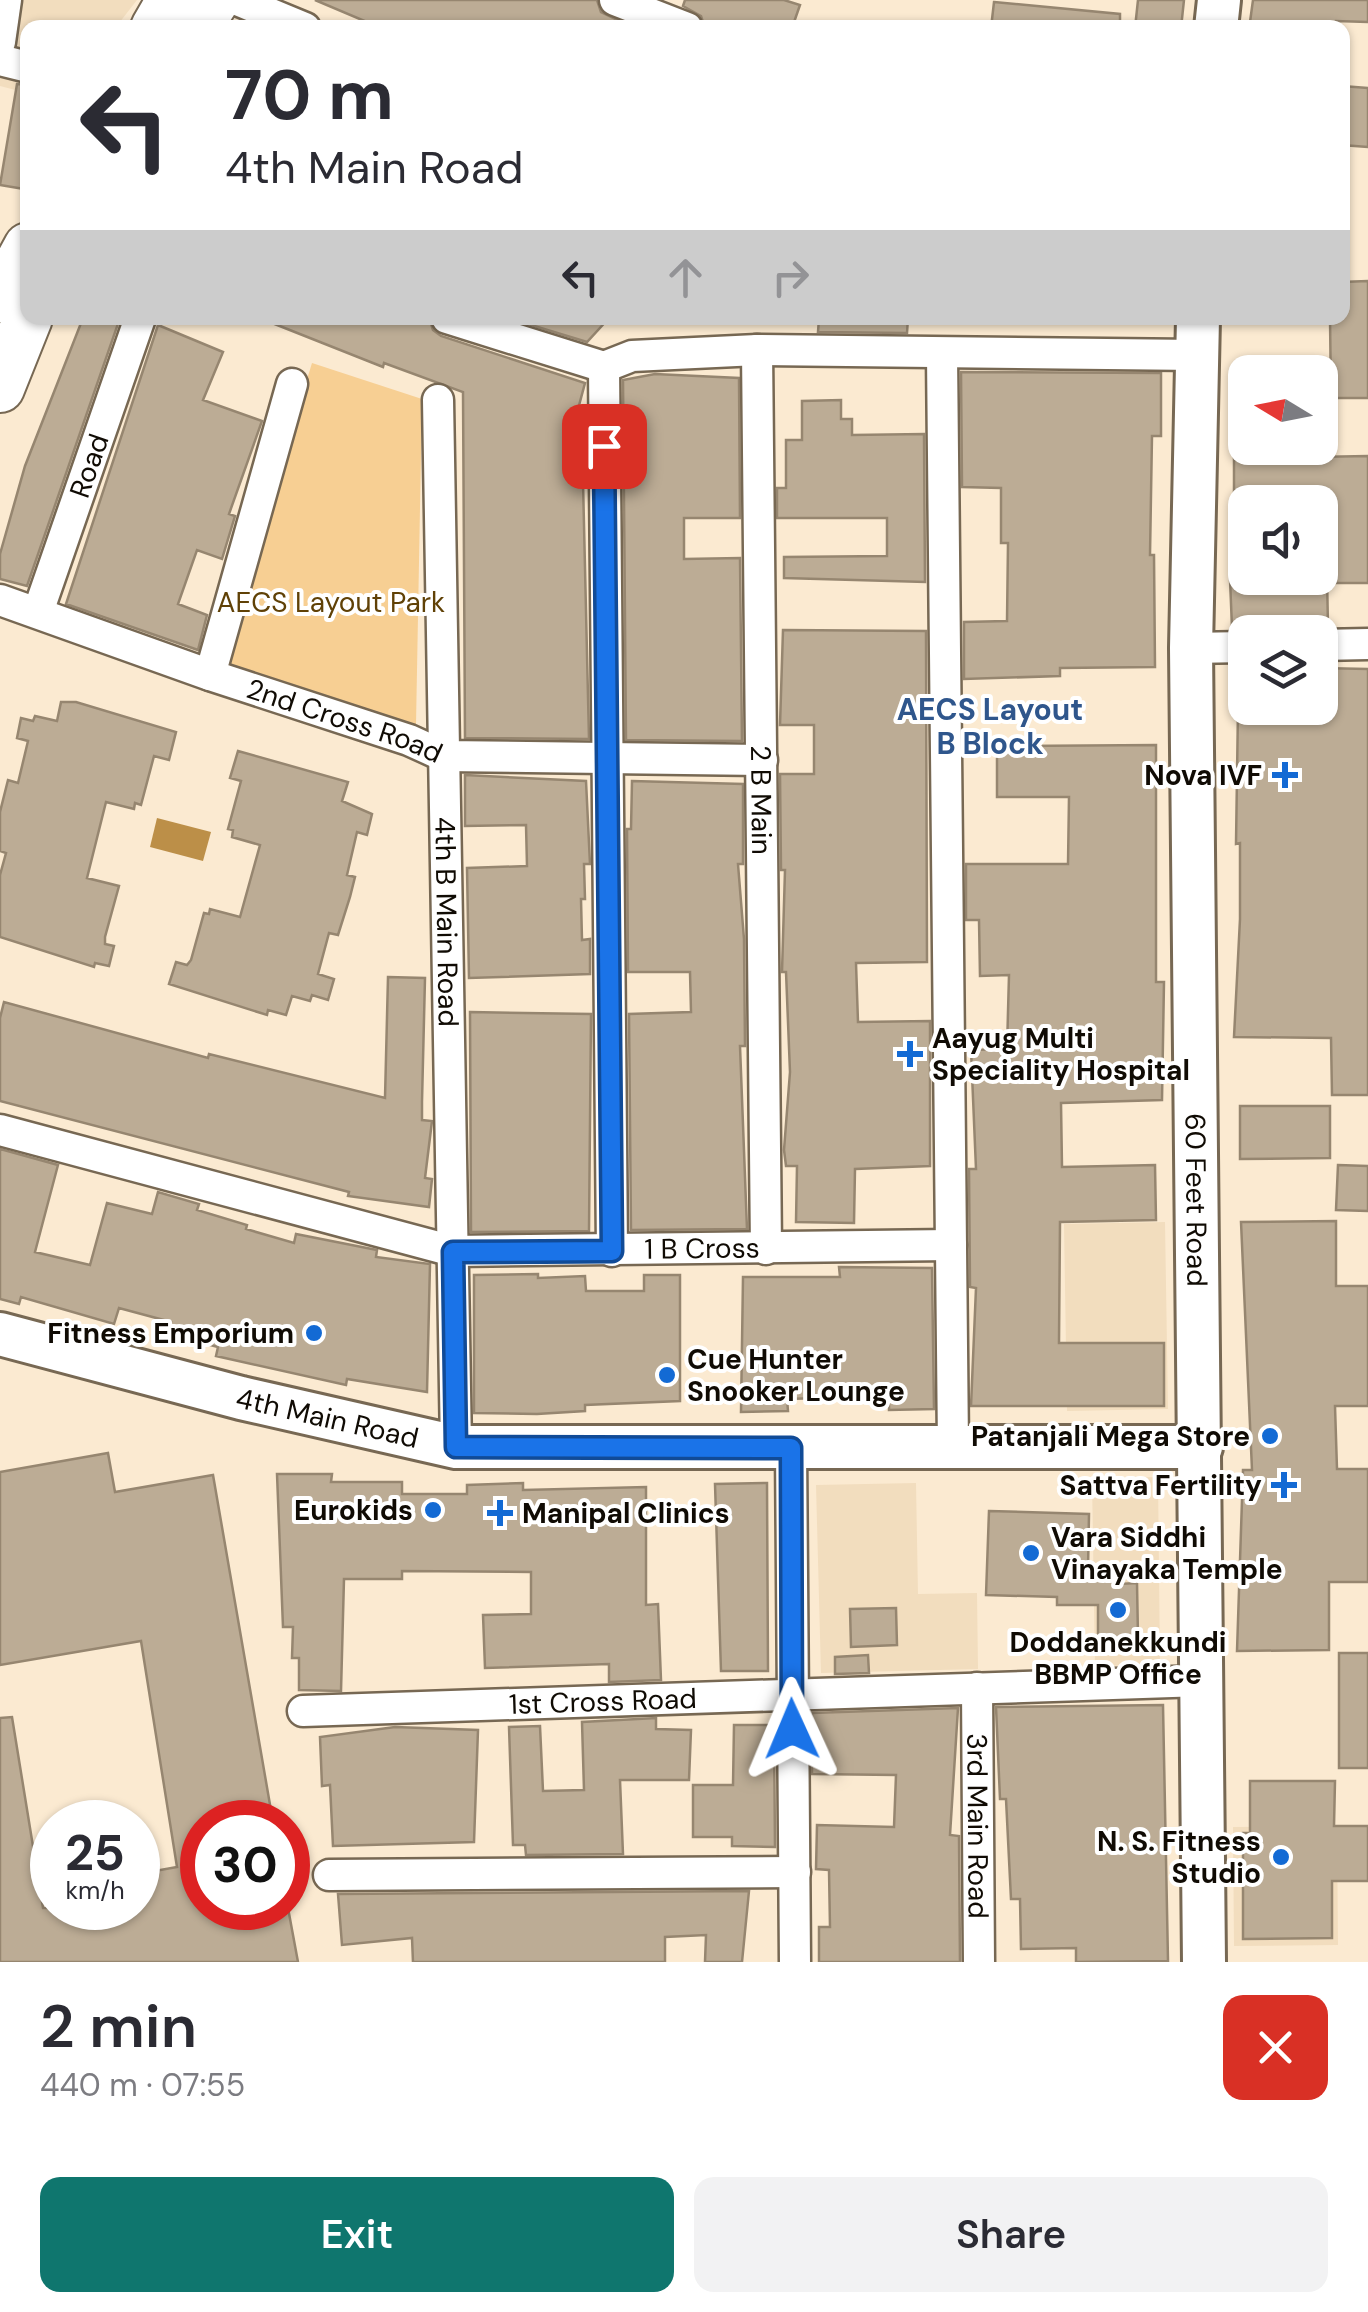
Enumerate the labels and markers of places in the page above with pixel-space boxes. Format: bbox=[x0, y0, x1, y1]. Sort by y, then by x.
pin bbox=[562, 404, 647, 489]
place label: Nova IVF bbox=[1144, 757, 1262, 794]
marker: Nova IVF bbox=[1272, 762, 1298, 788]
place label: Aayug Multi Speciality Hospital bbox=[932, 1020, 1190, 1089]
marker: Aayug Multi Speciality Hospital bbox=[897, 1041, 923, 1067]
place label: Fitness Emporium bbox=[47, 1315, 294, 1352]
marker: Fitness Emporium bbox=[303, 1322, 325, 1344]
place label: Cue Hunter Snooker Lounge bbox=[687, 1341, 905, 1410]
marker: Cue Hunter Snooker Lounge bbox=[656, 1364, 678, 1386]
place label: Patanjali Mega Store bbox=[971, 1418, 1250, 1455]
marker: Patanjali Mega Store bbox=[1259, 1425, 1281, 1447]
place label: Sattva Fertility bbox=[1060, 1467, 1262, 1504]
marker: Sattva Fertility bbox=[1271, 1472, 1297, 1498]
place label: Eurokids bbox=[294, 1492, 413, 1529]
place label: Manipal Clinics bbox=[522, 1495, 730, 1532]
marker: Eurokids bbox=[422, 1499, 444, 1521]
marker: Manipal Clinics bbox=[487, 1500, 513, 1526]
place label: Vara Siddhi Vinayaka Temple bbox=[1051, 1519, 1283, 1588]
marker: Vara Siddhi Vinayaka Temple bbox=[1020, 1542, 1042, 1564]
marker: Doddanekkundi BBMP Office bbox=[1107, 1599, 1129, 1621]
place label: Doddanekkundi BBMP Office bbox=[1009, 1624, 1227, 1693]
place label: N. S. Fitness Studio bbox=[1097, 1823, 1261, 1892]
marker: N. S. Fitness Studio bbox=[1270, 1846, 1292, 1868]

